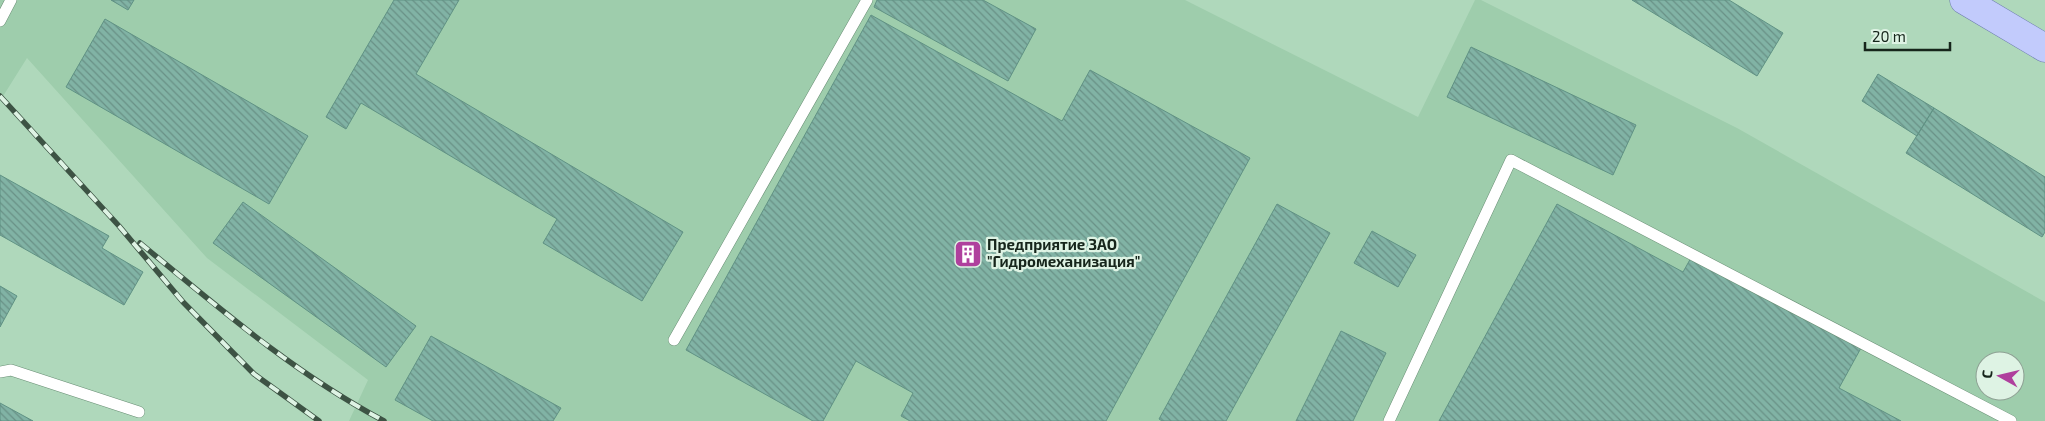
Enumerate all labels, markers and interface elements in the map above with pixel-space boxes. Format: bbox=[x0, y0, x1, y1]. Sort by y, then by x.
scale bar bbox=[1865, 20, 1950, 52]
text: 20 m bbox=[1872, 27, 1906, 45]
place label: Предприятие ЗАО "Гидромеханизация" bbox=[987, 235, 1140, 270]
building icon: Предприятие ЗАО "Гидромеханизация" bbox=[953, 239, 983, 269]
north arrow bbox=[1975, 351, 2025, 401]
text: С bbox=[1978, 369, 1996, 379]

